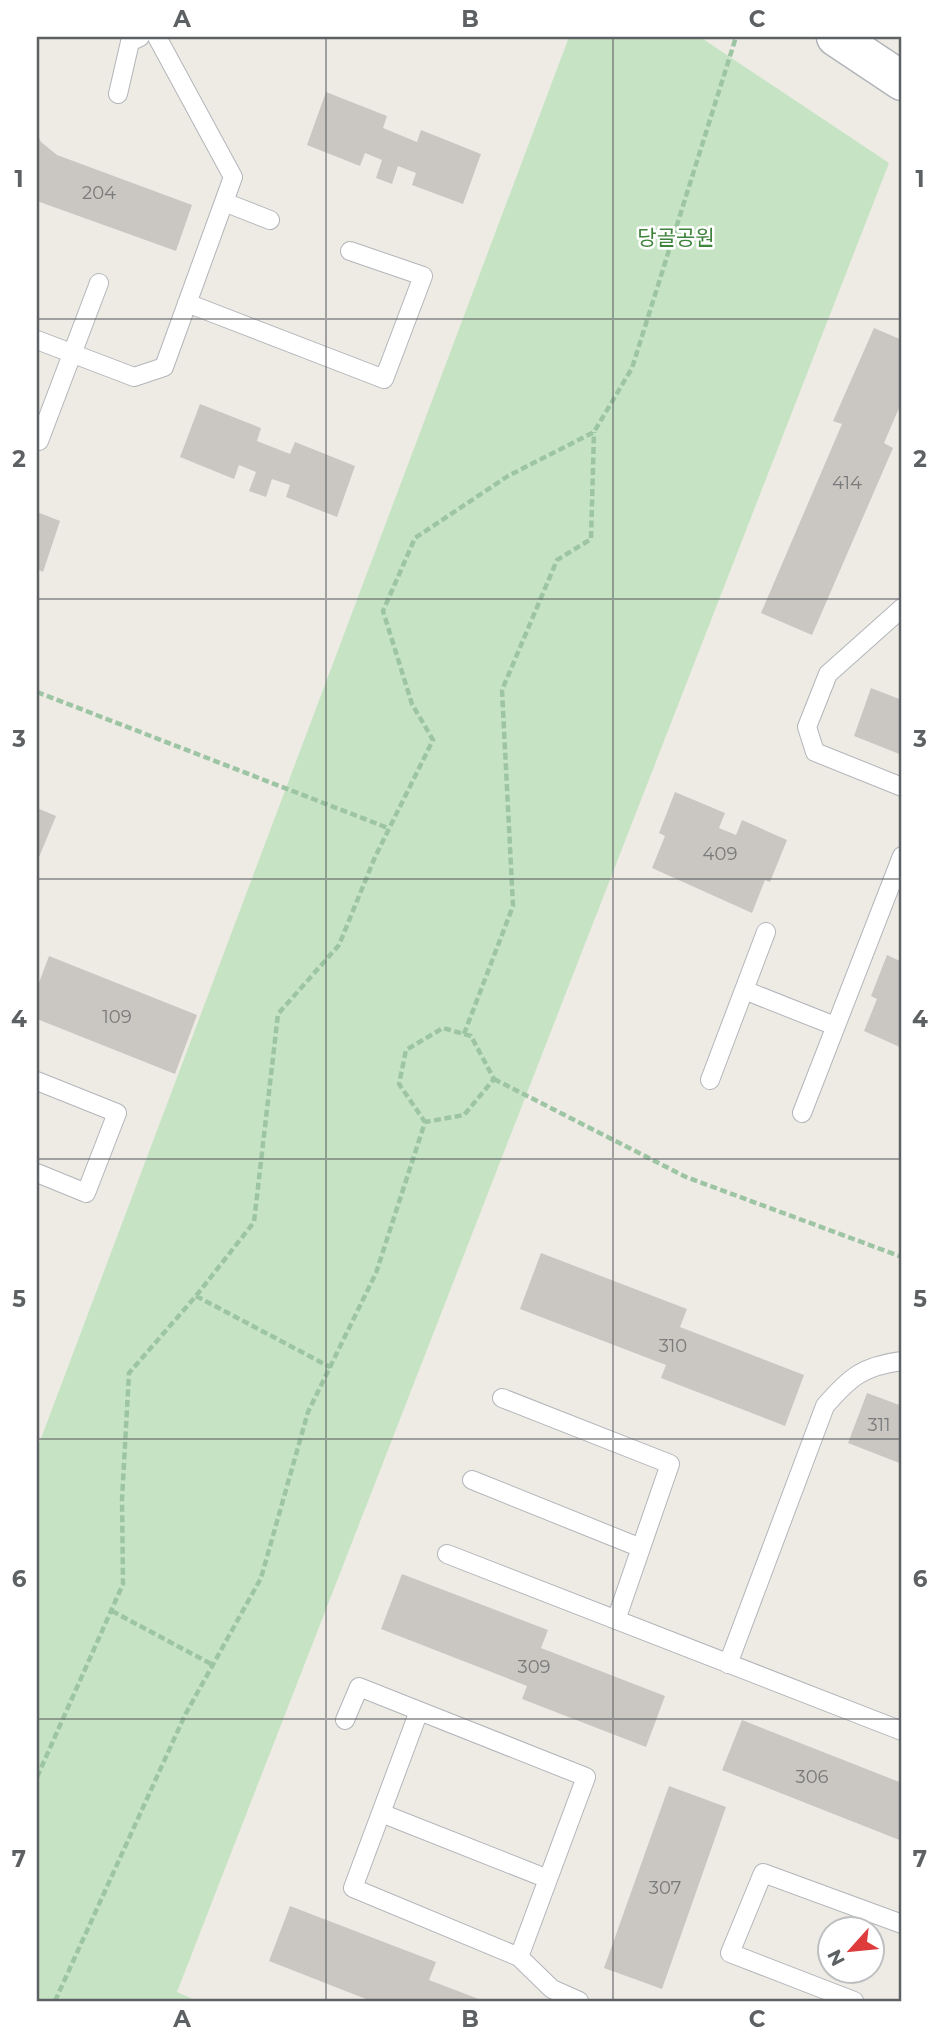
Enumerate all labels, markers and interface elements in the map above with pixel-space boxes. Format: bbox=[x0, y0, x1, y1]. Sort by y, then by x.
text: A bbox=[172, 5, 191, 33]
text: B bbox=[461, 5, 479, 33]
text: C bbox=[749, 5, 766, 33]
text: 1 bbox=[14, 165, 24, 193]
text: 1 bbox=[915, 165, 925, 193]
house number: 204 bbox=[82, 182, 116, 204]
park label: 당골공원 bbox=[637, 225, 715, 250]
text: 2 bbox=[12, 445, 26, 473]
text: 2 bbox=[913, 445, 927, 473]
house number: 414 bbox=[832, 472, 862, 494]
text: 3 bbox=[11, 725, 26, 753]
text: 3 bbox=[912, 725, 927, 753]
house number: 409 bbox=[703, 843, 737, 865]
text: 4 bbox=[11, 1005, 27, 1033]
text: 4 bbox=[912, 1005, 928, 1033]
house number: 109 bbox=[102, 1006, 132, 1028]
text: 5 bbox=[12, 1285, 26, 1313]
text: 5 bbox=[913, 1285, 927, 1313]
house number: 310 bbox=[659, 1335, 687, 1357]
house number: 311 bbox=[867, 1414, 891, 1436]
text: 6 bbox=[12, 1565, 27, 1593]
text: 6 bbox=[913, 1565, 928, 1593]
house number: 309 bbox=[517, 1656, 551, 1678]
house number: 306 bbox=[795, 1766, 829, 1788]
text: 7 bbox=[12, 1845, 26, 1873]
text: 7 bbox=[913, 1845, 927, 1873]
house number: 307 bbox=[649, 1877, 681, 1899]
north arrow bbox=[816, 1916, 886, 1986]
text: N bbox=[823, 1945, 850, 1970]
text: A bbox=[172, 2005, 191, 2033]
text: B bbox=[461, 2005, 479, 2033]
text: C bbox=[749, 2005, 766, 2033]

